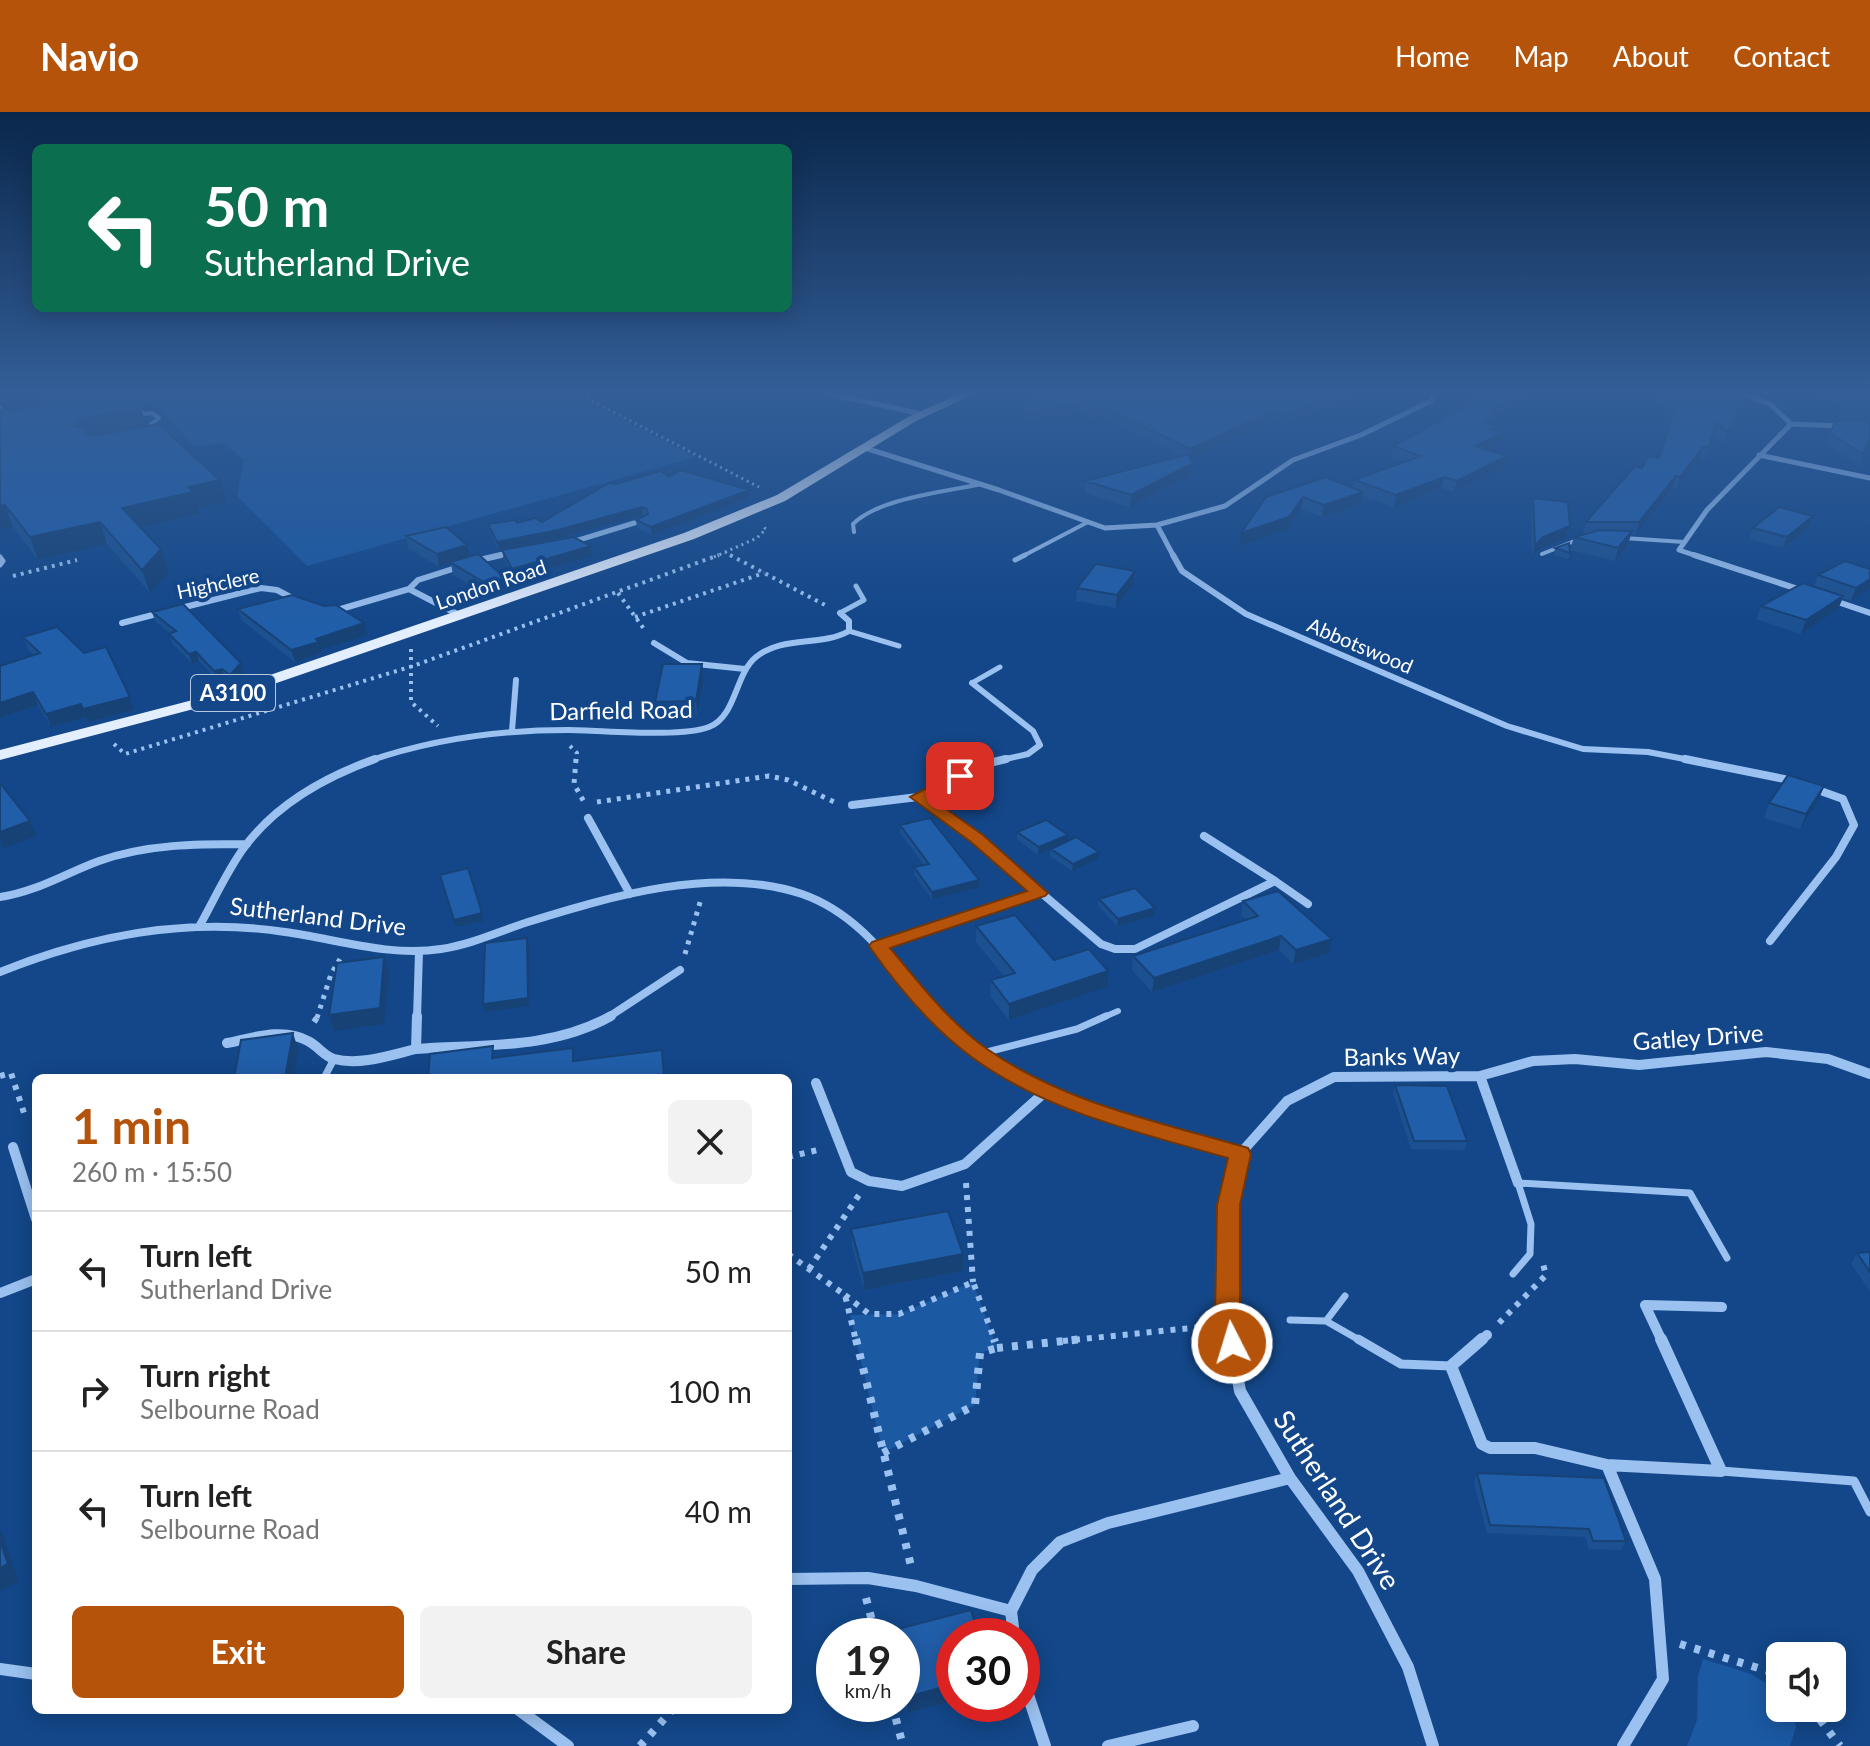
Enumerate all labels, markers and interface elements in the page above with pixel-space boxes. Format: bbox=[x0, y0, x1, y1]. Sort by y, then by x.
text: Navio bbox=[40, 33, 139, 79]
text: Home bbox=[1395, 39, 1470, 73]
text: Map bbox=[1514, 39, 1569, 73]
text: About bbox=[1613, 39, 1689, 73]
text: Contact bbox=[1733, 39, 1830, 73]
text: 50 m bbox=[204, 172, 329, 239]
icon: left bbox=[72, 176, 176, 280]
text: Sutherland Drive bbox=[204, 240, 470, 284]
street label: London Road bbox=[432, 554, 549, 614]
street label: Highclere bbox=[174, 563, 261, 603]
street label: Abbotswood bbox=[1304, 612, 1417, 678]
road number: A3100 bbox=[191, 675, 275, 711]
street label: Darfield Road bbox=[549, 694, 693, 725]
pin bbox=[926, 742, 994, 810]
icon: arrive bbox=[938, 754, 982, 798]
street label: Sutherland Drive bbox=[228, 890, 408, 941]
street label: Gatley Drive bbox=[1632, 1017, 1764, 1056]
street label: Banks Way bbox=[1343, 1040, 1461, 1071]
text: 1 min bbox=[72, 1097, 191, 1154]
button: close bbox=[668, 1100, 752, 1184]
text: 260 m · 15:50 bbox=[72, 1156, 232, 1188]
text: Turn left bbox=[140, 1237, 252, 1273]
icon: left bbox=[72, 1249, 116, 1293]
text: 50 m bbox=[685, 1253, 752, 1289]
text: Sutherland Drive bbox=[140, 1273, 332, 1305]
position arrow bbox=[1190, 1301, 1274, 1385]
text: Turn right bbox=[140, 1357, 270, 1393]
icon: right bbox=[72, 1369, 116, 1413]
text: 100 m bbox=[667, 1373, 752, 1409]
text: Selbourne Road bbox=[140, 1393, 320, 1425]
street label: Sutherland Drive bbox=[1267, 1403, 1408, 1595]
text: Turn left bbox=[140, 1477, 252, 1513]
icon: left bbox=[72, 1489, 116, 1533]
text: 40 m bbox=[685, 1493, 752, 1529]
text: Selbourne Road bbox=[140, 1513, 320, 1545]
button: Exit bbox=[72, 1606, 404, 1698]
button: Share bbox=[420, 1606, 752, 1698]
speed limit sign: 30 bbox=[936, 1618, 1040, 1722]
text: 19 bbox=[845, 1636, 891, 1684]
map controls bbox=[1766, 1642, 1846, 1722]
button: sound bbox=[1766, 1642, 1846, 1722]
text: km/h bbox=[845, 1678, 891, 1702]

